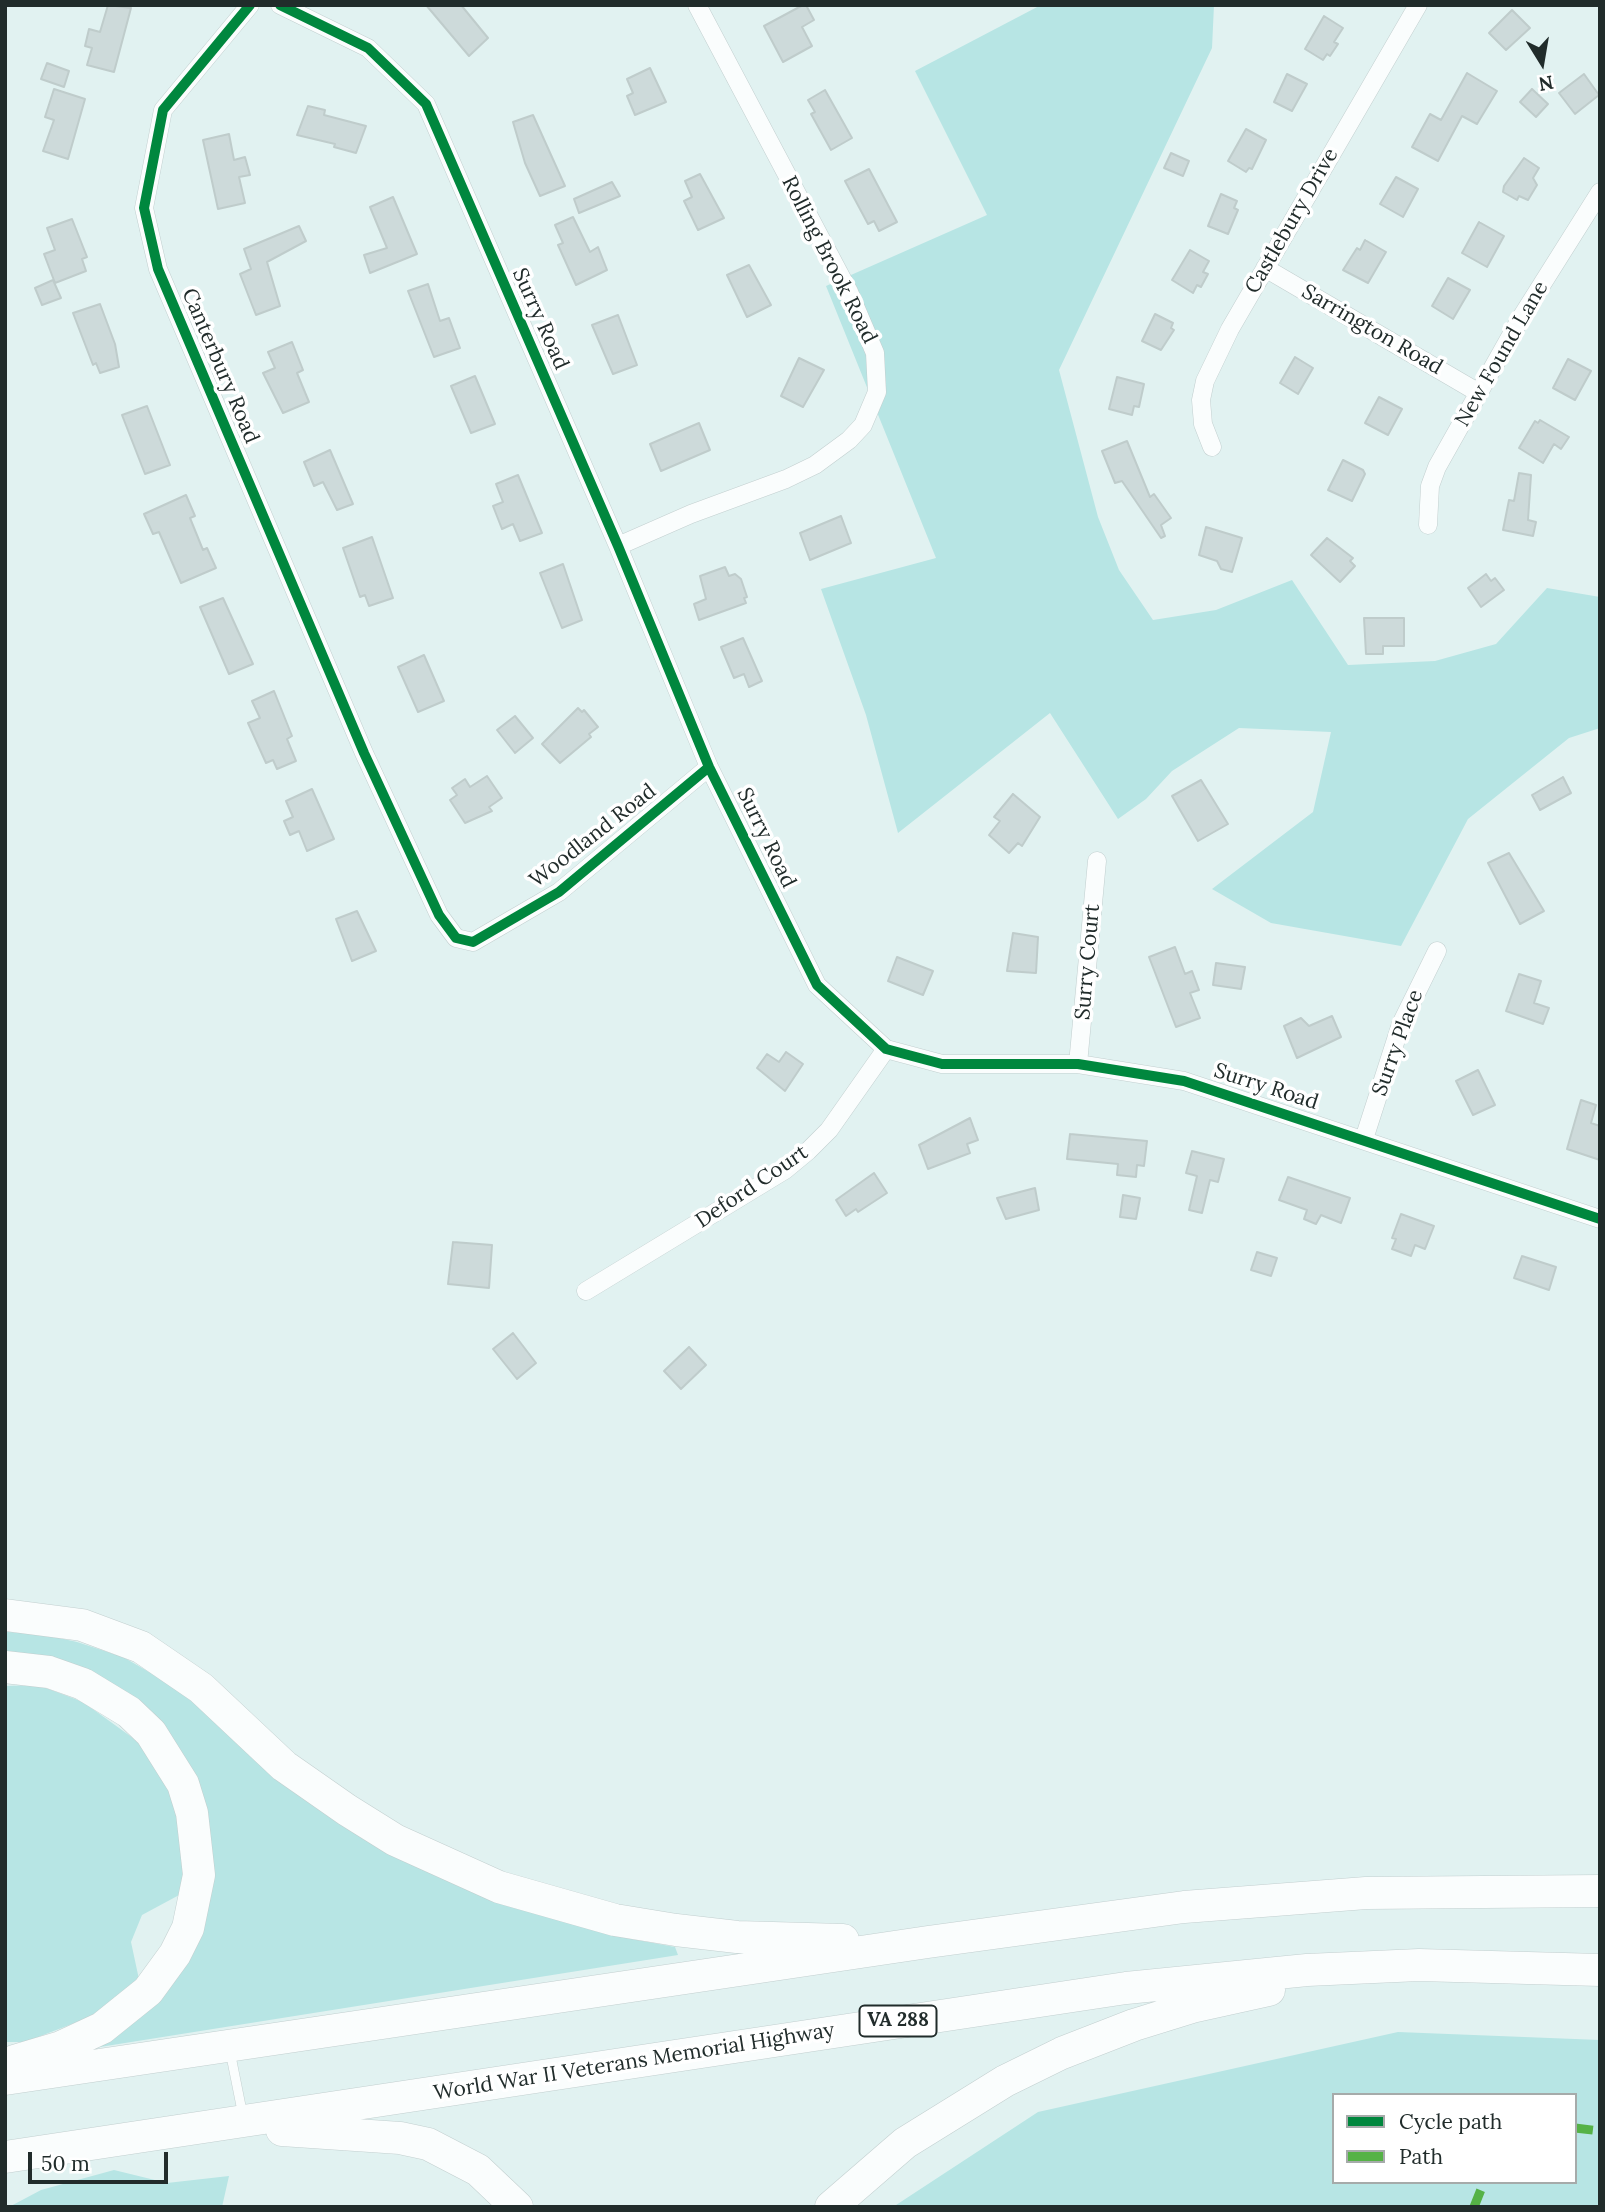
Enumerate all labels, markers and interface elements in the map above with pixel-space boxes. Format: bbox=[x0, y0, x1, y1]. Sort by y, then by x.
north arrow bbox=[1507, 28, 1577, 98]
text: N bbox=[1537, 70, 1556, 97]
street label: Castlebury Drive bbox=[1240, 144, 1344, 298]
street label: Rolling Brook Road bbox=[776, 172, 882, 348]
street label: Surry Road bbox=[506, 264, 574, 374]
street label: New Found Lane bbox=[1450, 277, 1554, 431]
street label: Sarrington Road bbox=[1297, 279, 1447, 381]
street label: Canterbury Road bbox=[176, 285, 264, 447]
street label: Woodland Road bbox=[525, 779, 661, 893]
street label: Surry Road bbox=[731, 784, 801, 892]
street label: Surry Court bbox=[1070, 903, 1106, 1021]
street label: Surry Place bbox=[1367, 987, 1429, 1099]
street label: Surry Road bbox=[1211, 1058, 1321, 1116]
street label: Deford Court bbox=[691, 1140, 813, 1234]
road number: VA 288 bbox=[860, 2006, 936, 2036]
street label: World War II Veterans Memorial Highway bbox=[432, 2018, 836, 2106]
legend bbox=[1332, 2093, 1577, 2184]
text: Cycle path bbox=[1399, 2108, 1502, 2135]
scale bar bbox=[32, 2138, 172, 2182]
text: Path bbox=[1399, 2143, 1443, 2170]
text: 50 m bbox=[41, 2150, 90, 2177]

